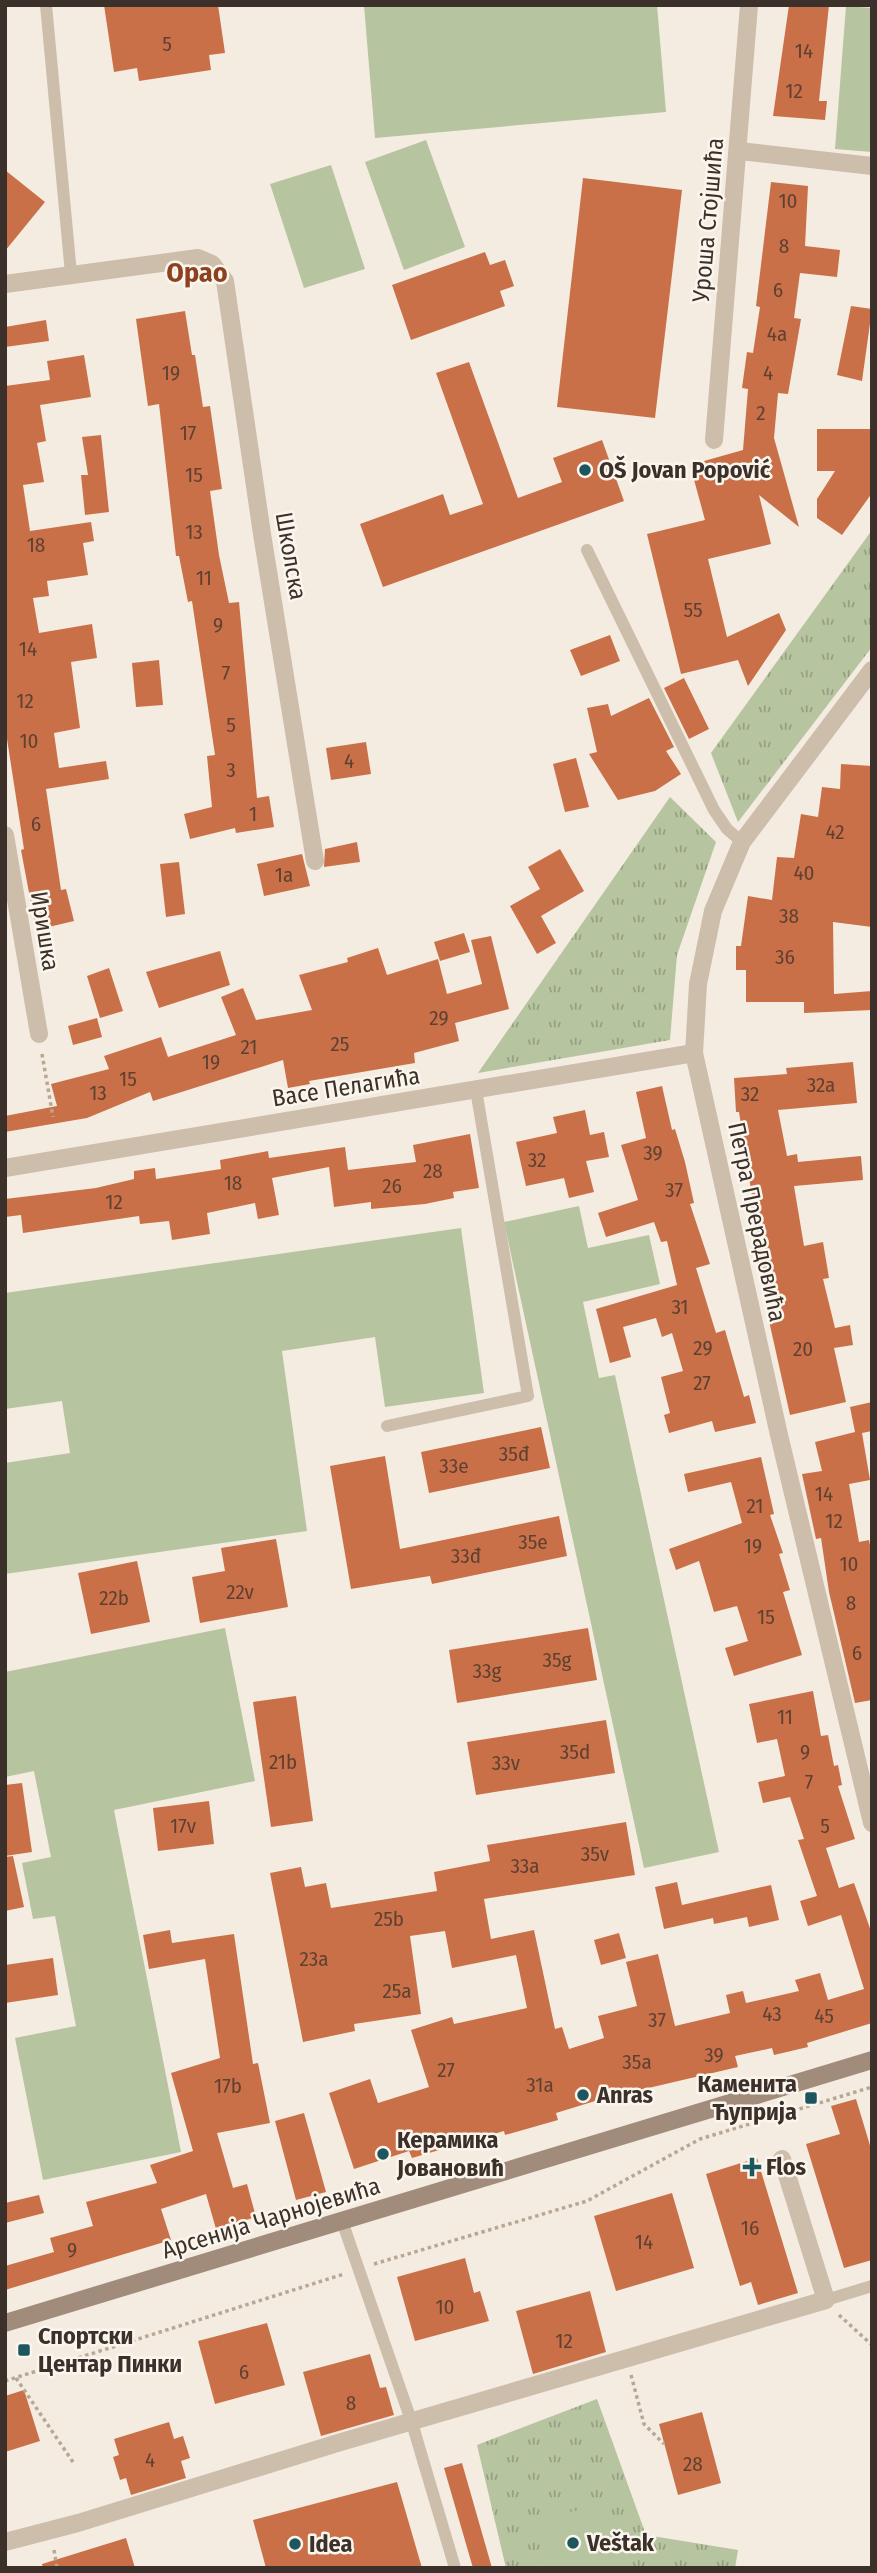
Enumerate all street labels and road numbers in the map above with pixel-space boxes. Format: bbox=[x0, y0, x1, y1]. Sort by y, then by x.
street label: Уроша Стојшића bbox=[687, 137, 729, 304]
street label: Школска bbox=[270, 510, 312, 602]
street label: Иришка bbox=[25, 889, 65, 973]
street label: Васе Пелагића bbox=[270, 1062, 422, 1112]
street label: Петра Прерадовића bbox=[722, 1120, 792, 1324]
street label: Арсенија Чарнојевића bbox=[159, 2171, 383, 2265]

